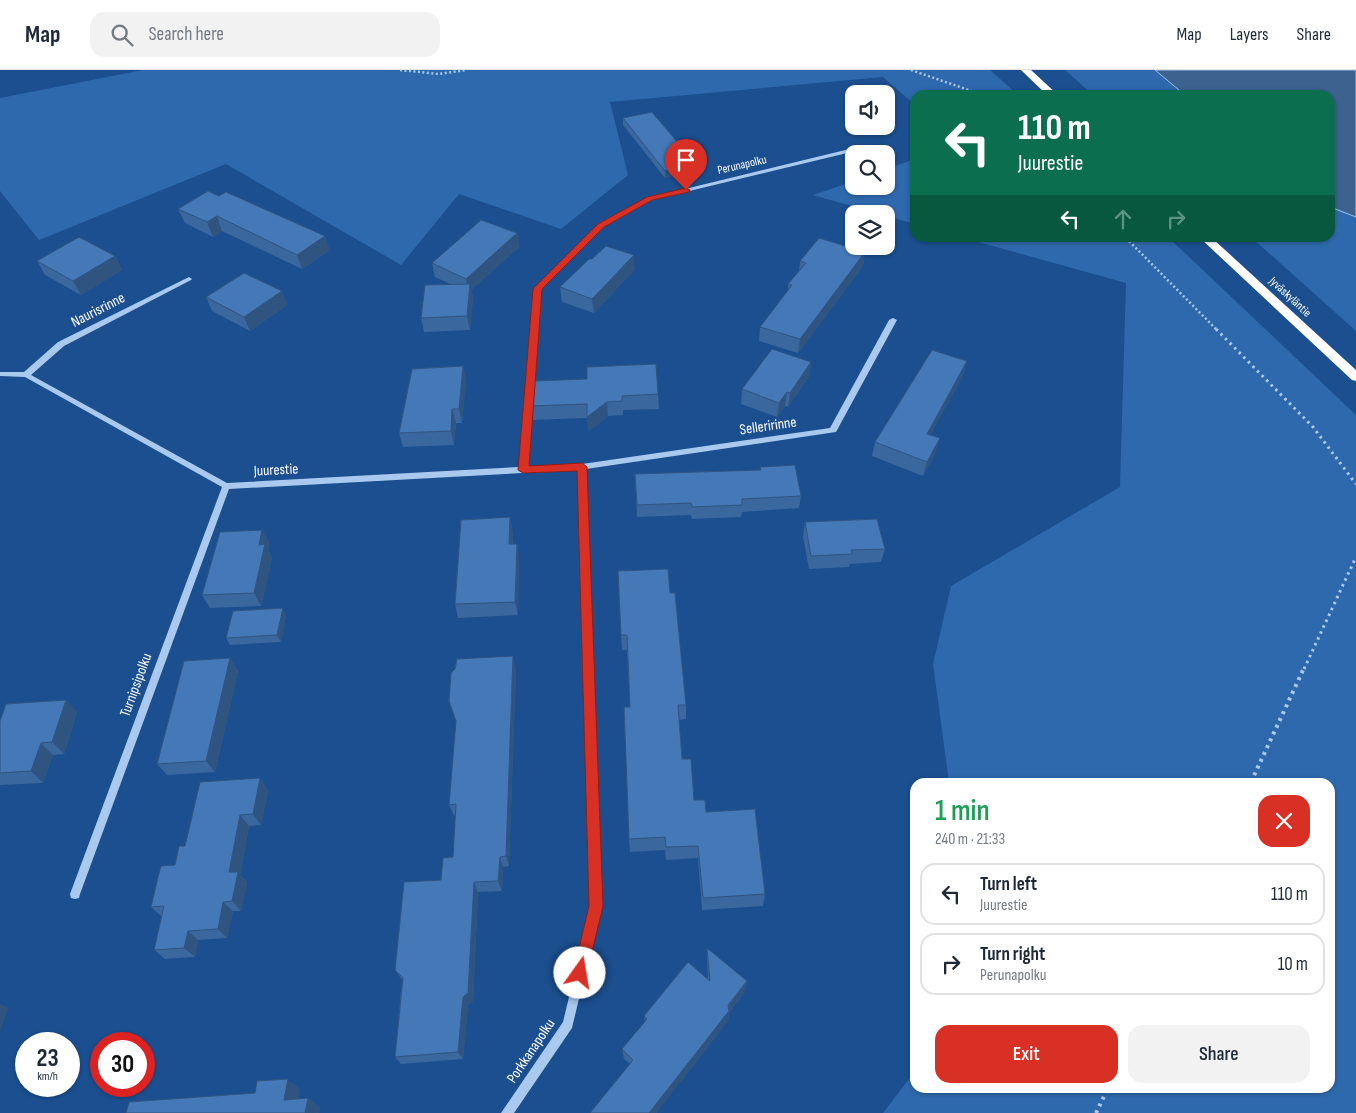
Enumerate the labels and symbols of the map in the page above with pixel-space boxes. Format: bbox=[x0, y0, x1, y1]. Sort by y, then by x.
pin bbox=[665, 139, 707, 190]
street label: Perunapolku bbox=[716, 152, 768, 178]
street label: Jyväskyläntie bbox=[1265, 273, 1314, 320]
street label: Naurisrinne bbox=[68, 288, 128, 332]
street label: Selleririnne bbox=[738, 413, 798, 439]
street label: Juurestie bbox=[252, 459, 299, 481]
street label: Turnipsipolku bbox=[116, 651, 156, 719]
position arrow bbox=[553, 946, 605, 998]
street label: Porkkanapolku bbox=[503, 1015, 559, 1087]
speed limit sign: 30 bbox=[90, 1032, 155, 1097]

